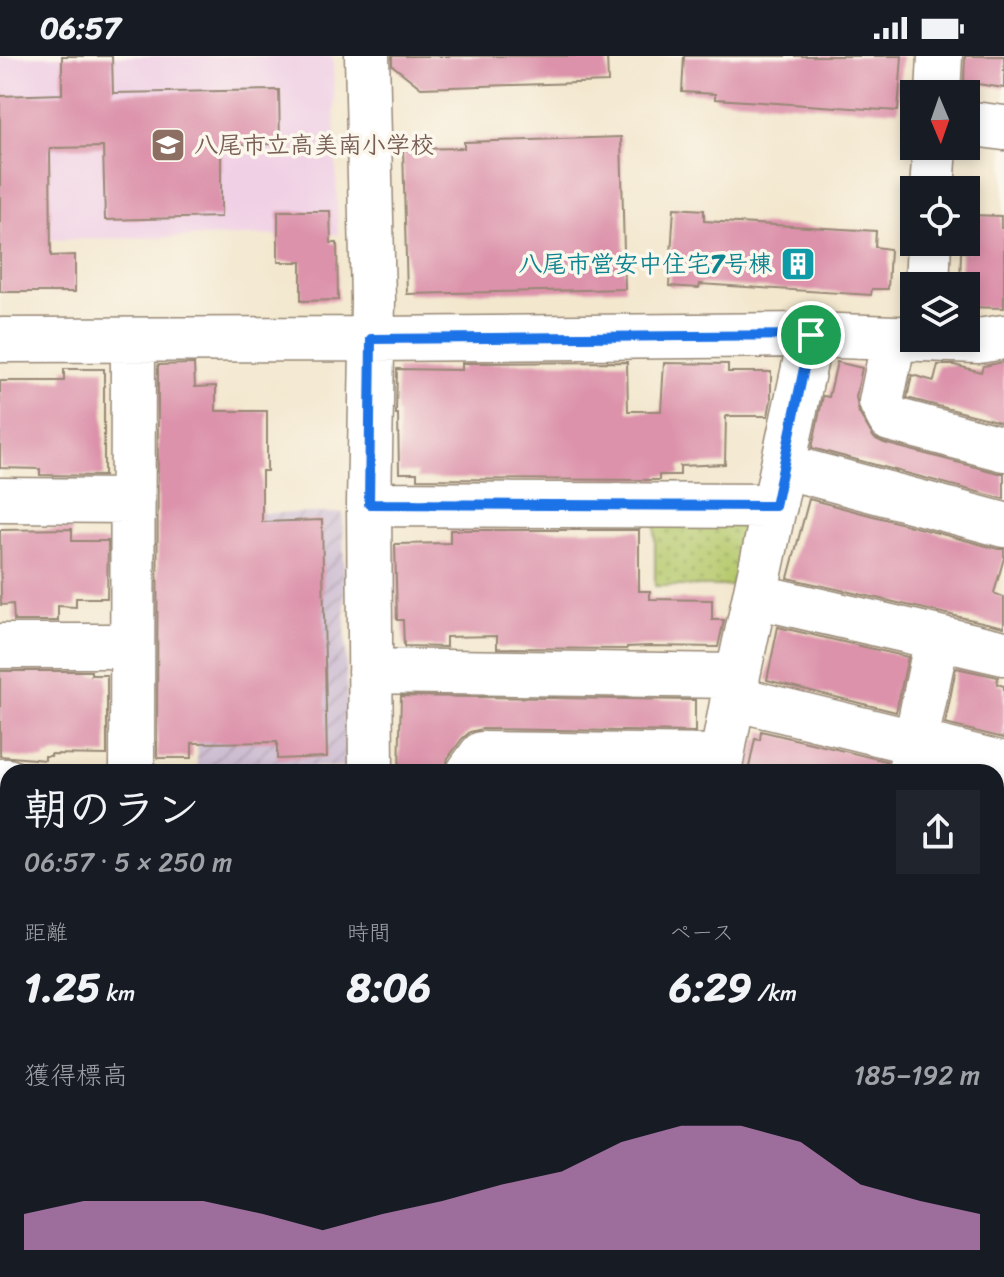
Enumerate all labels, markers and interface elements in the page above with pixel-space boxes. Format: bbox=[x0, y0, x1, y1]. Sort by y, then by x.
text: 06:57 bbox=[40, 1, 121, 55]
north arrow bbox=[900, 80, 980, 160]
map controls bbox=[900, 80, 980, 352]
place label: 八尾市立高美南小学校 bbox=[194, 124, 434, 166]
school or university icon: 八尾市立高美南小学校 bbox=[149, 126, 187, 164]
button: locate bbox=[900, 176, 980, 256]
place label: 八尾市営安中住宅7号棟 bbox=[518, 243, 773, 285]
building icon: 八尾市営安中住宅7号棟 bbox=[779, 245, 817, 283]
button: layers bbox=[900, 272, 980, 352]
pin bbox=[777, 301, 845, 369]
icon: arrive bbox=[789, 313, 833, 357]
text: 朝のラン bbox=[24, 770, 200, 848]
button: share bbox=[896, 790, 980, 874]
text: 06:57 · 5 × 250 m bbox=[24, 839, 232, 885]
text: 距離 bbox=[24, 913, 68, 952]
text: 時間 bbox=[347, 913, 391, 952]
text: ペース bbox=[669, 913, 734, 952]
text: 1.25 bbox=[24, 952, 101, 1023]
text: 8:06 bbox=[347, 952, 431, 1023]
text: 6:29 bbox=[669, 952, 752, 1023]
text: km bbox=[101, 974, 135, 1013]
text: /km bbox=[752, 974, 797, 1013]
text: 獲得標高 bbox=[24, 1052, 128, 1098]
text: 185–192 m bbox=[854, 1052, 980, 1098]

